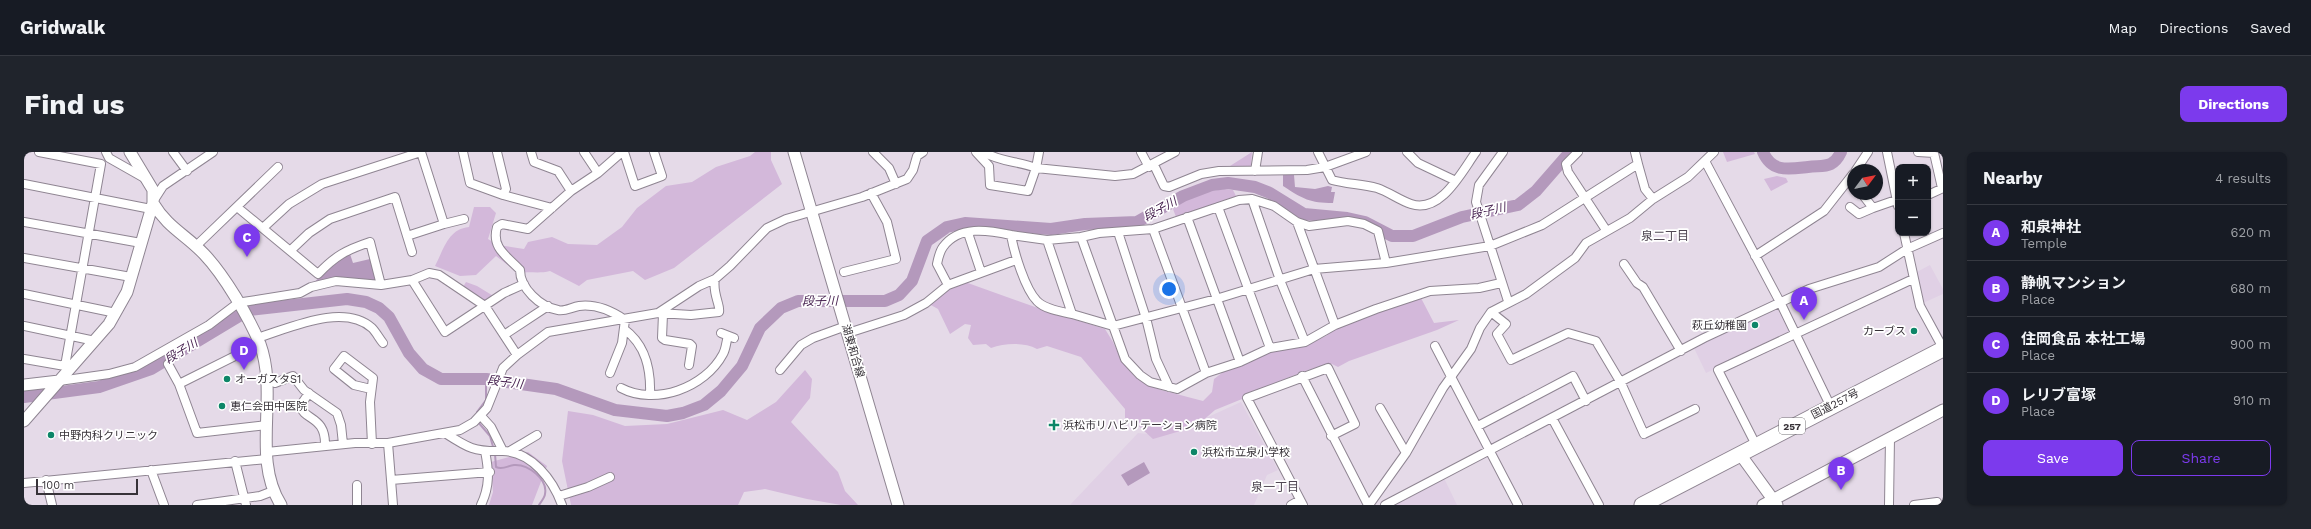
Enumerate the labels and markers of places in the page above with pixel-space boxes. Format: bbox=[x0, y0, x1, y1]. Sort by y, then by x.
pin: C bbox=[234, 224, 260, 257]
pin: A bbox=[1791, 287, 1817, 320]
place label: 萩丘幼稚園 bbox=[1692, 319, 1747, 332]
marker: 萩丘幼稚園 bbox=[1750, 320, 1760, 330]
place label: カーブス bbox=[1863, 325, 1906, 338]
marker: カーブス bbox=[1909, 326, 1919, 336]
pin: D bbox=[231, 337, 257, 370]
place label: オーガスタS1 bbox=[235, 373, 301, 386]
marker: オーガスタS1 bbox=[222, 374, 232, 384]
place label: 恵仁会田中医院 bbox=[230, 400, 307, 413]
marker: 恵仁会田中医院 bbox=[217, 401, 227, 411]
marker: 浜松市リハビリテーション病院 bbox=[1048, 419, 1060, 431]
place label: 浜松市リハビリテーション病院 bbox=[1063, 419, 1217, 432]
place label: 中野内科クリニック bbox=[59, 429, 158, 442]
marker: 中野内科クリニック bbox=[46, 430, 56, 440]
place label: 浜松市立泉小学校 bbox=[1202, 446, 1290, 459]
marker: 浜松市立泉小学校 bbox=[1189, 447, 1199, 457]
pin: B bbox=[1828, 457, 1854, 490]

